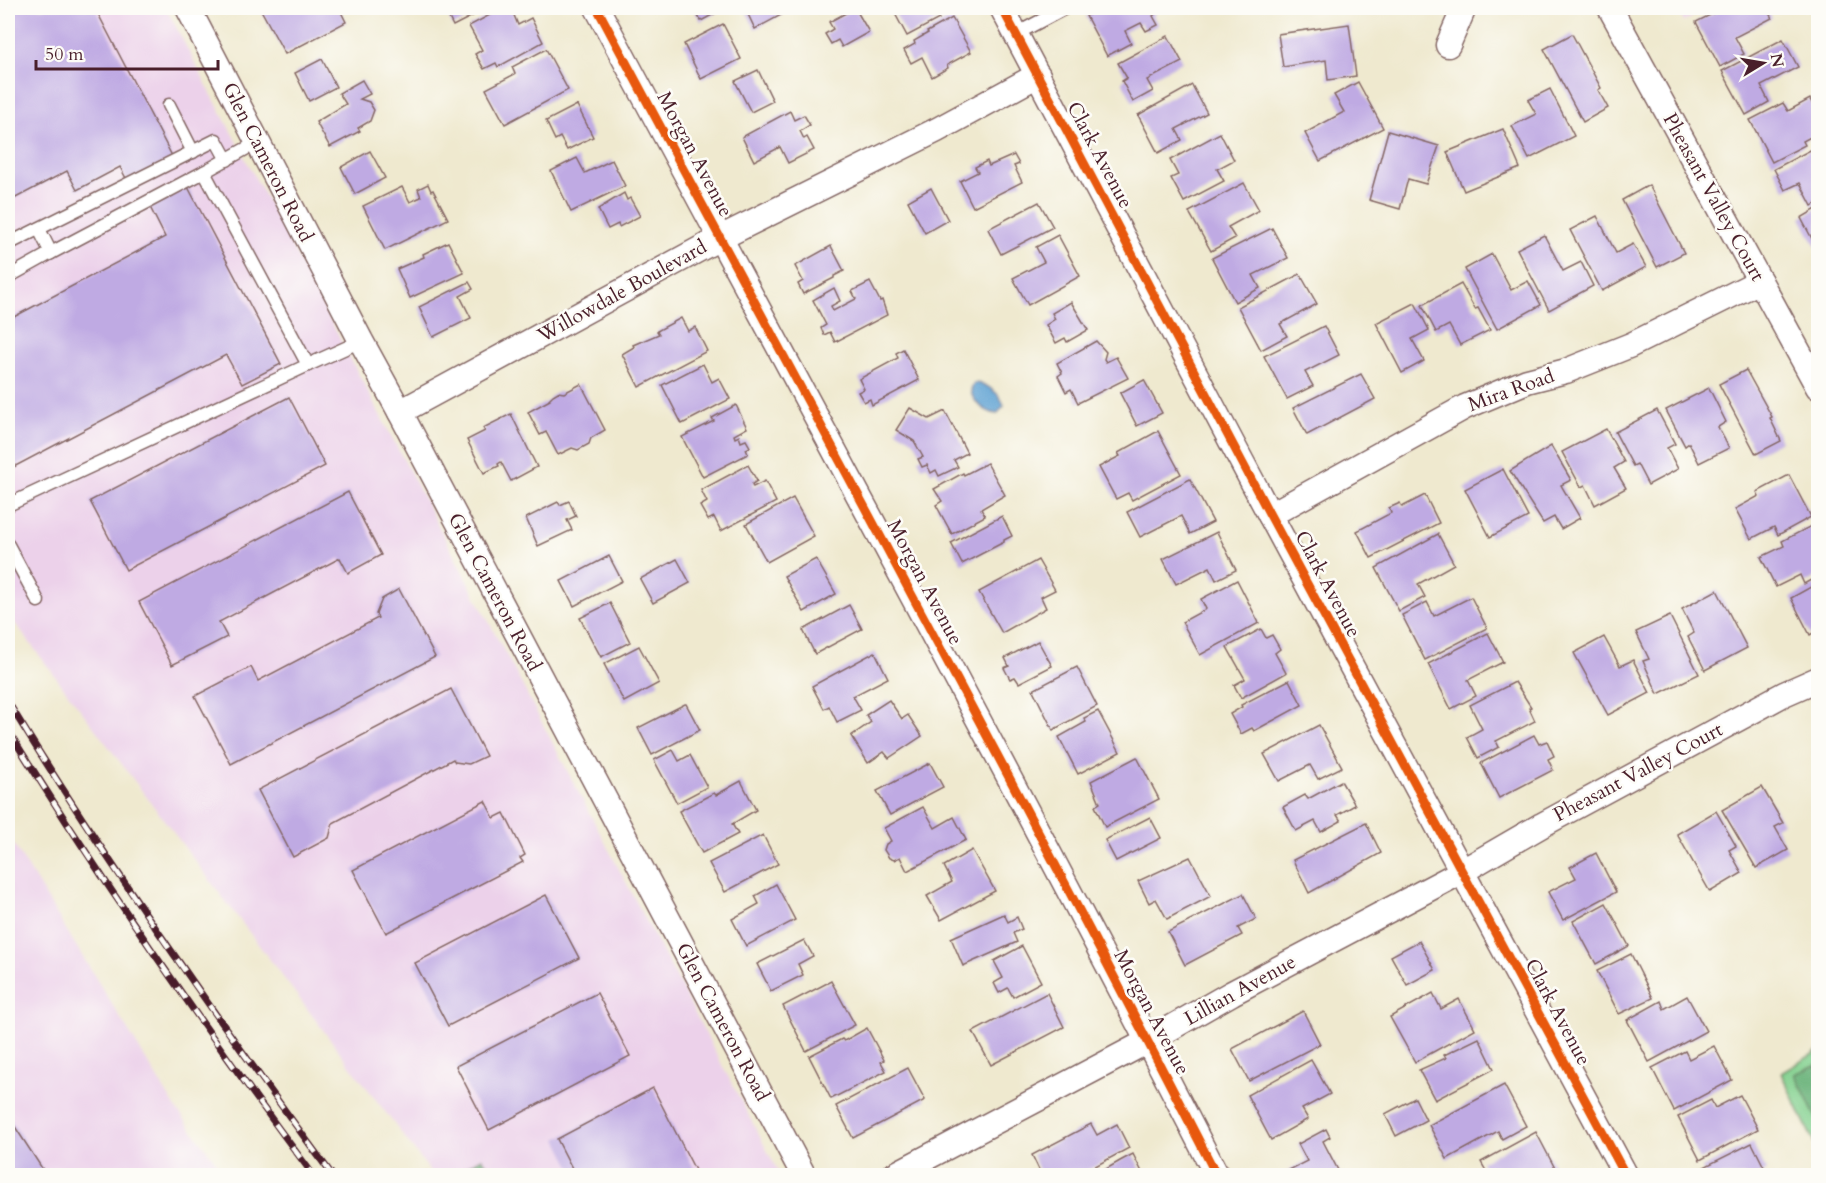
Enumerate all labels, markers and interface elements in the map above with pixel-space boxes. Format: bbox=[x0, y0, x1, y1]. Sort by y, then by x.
scale bar bbox=[36, 33, 218, 71]
north arrow bbox=[1733, 33, 1793, 93]
text: 50 m bbox=[45, 42, 84, 67]
text: N bbox=[1765, 51, 1789, 69]
street label: Glen Cameron Road bbox=[216, 78, 320, 247]
street label: Morgan Avenue bbox=[651, 87, 739, 221]
street label: Clark Avenue bbox=[1061, 97, 1139, 213]
street label: Pheasant Valley Court bbox=[1657, 108, 1772, 286]
street label: Willowdale Boulevard bbox=[532, 233, 712, 349]
street label: Mira Road bbox=[1464, 362, 1558, 418]
street label: Glen Cameron Road bbox=[442, 508, 548, 676]
street label: Morgan Avenue bbox=[881, 515, 969, 649]
street label: Clark Avenue bbox=[1289, 526, 1367, 642]
street label: Pheasant Valley Court bbox=[1549, 716, 1728, 828]
street label: Glen Cameron Road bbox=[670, 938, 776, 1106]
street label: Morgan Avenue bbox=[1108, 945, 1196, 1079]
street label: Lillian Avenue bbox=[1179, 948, 1301, 1032]
street label: Clark Avenue bbox=[1519, 954, 1597, 1070]

